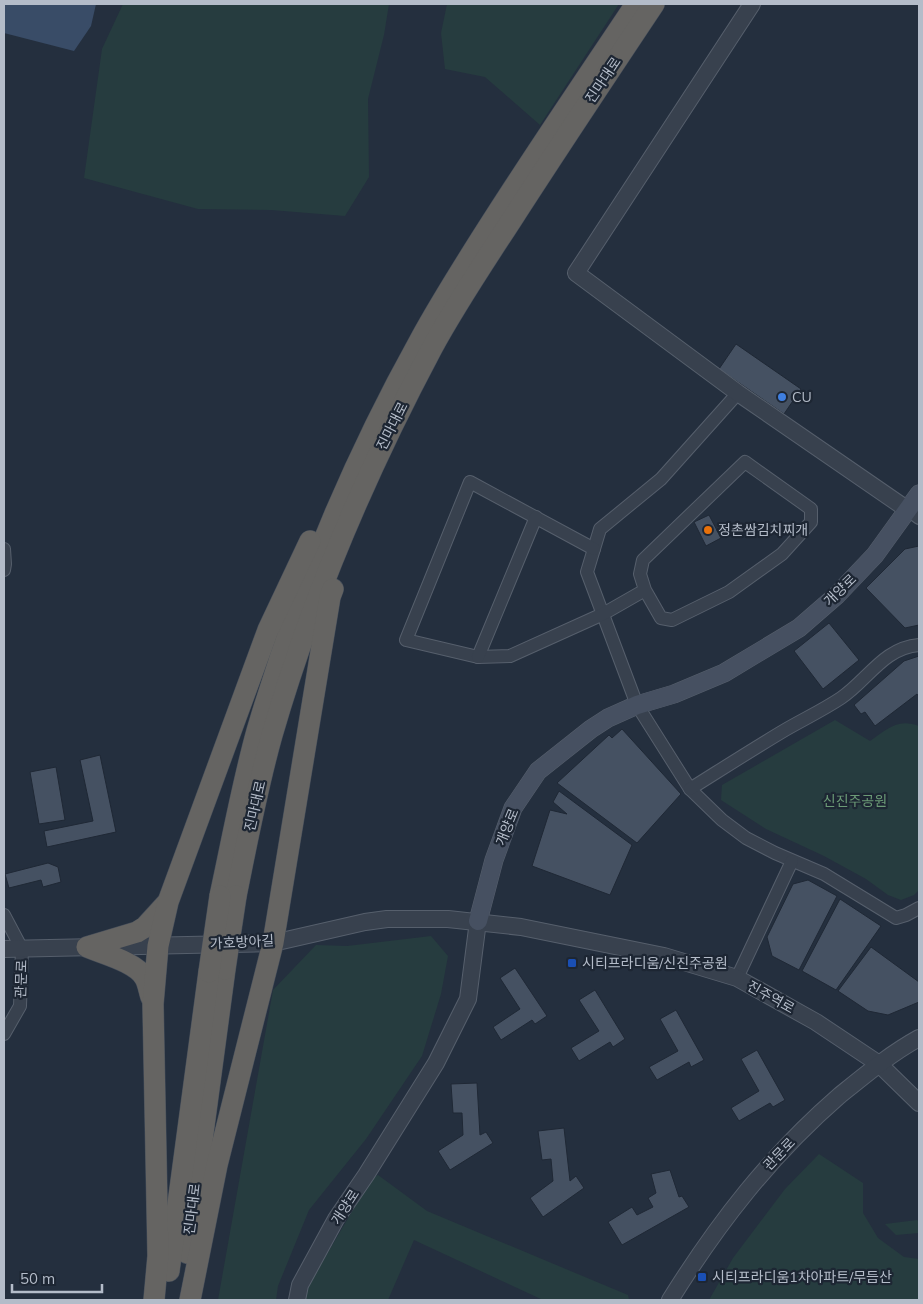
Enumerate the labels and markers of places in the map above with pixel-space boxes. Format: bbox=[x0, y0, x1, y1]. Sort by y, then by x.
place label: CU bbox=[792, 388, 812, 406]
marker: CU bbox=[776, 391, 788, 403]
place label: 정촌쌈김치찌개 bbox=[718, 521, 808, 539]
marker: 정촌쌈김치찌개 bbox=[702, 524, 714, 536]
place label: 시티프라디움/신진주공원 bbox=[582, 954, 728, 972]
marker: 시티프라디움/신진주공원 bbox=[566, 957, 578, 969]
place label: 시티프라디움1차아파트/무듬산 bbox=[712, 1268, 892, 1286]
marker: 시티프라디움1차아파트/무듬산 bbox=[696, 1271, 708, 1283]

